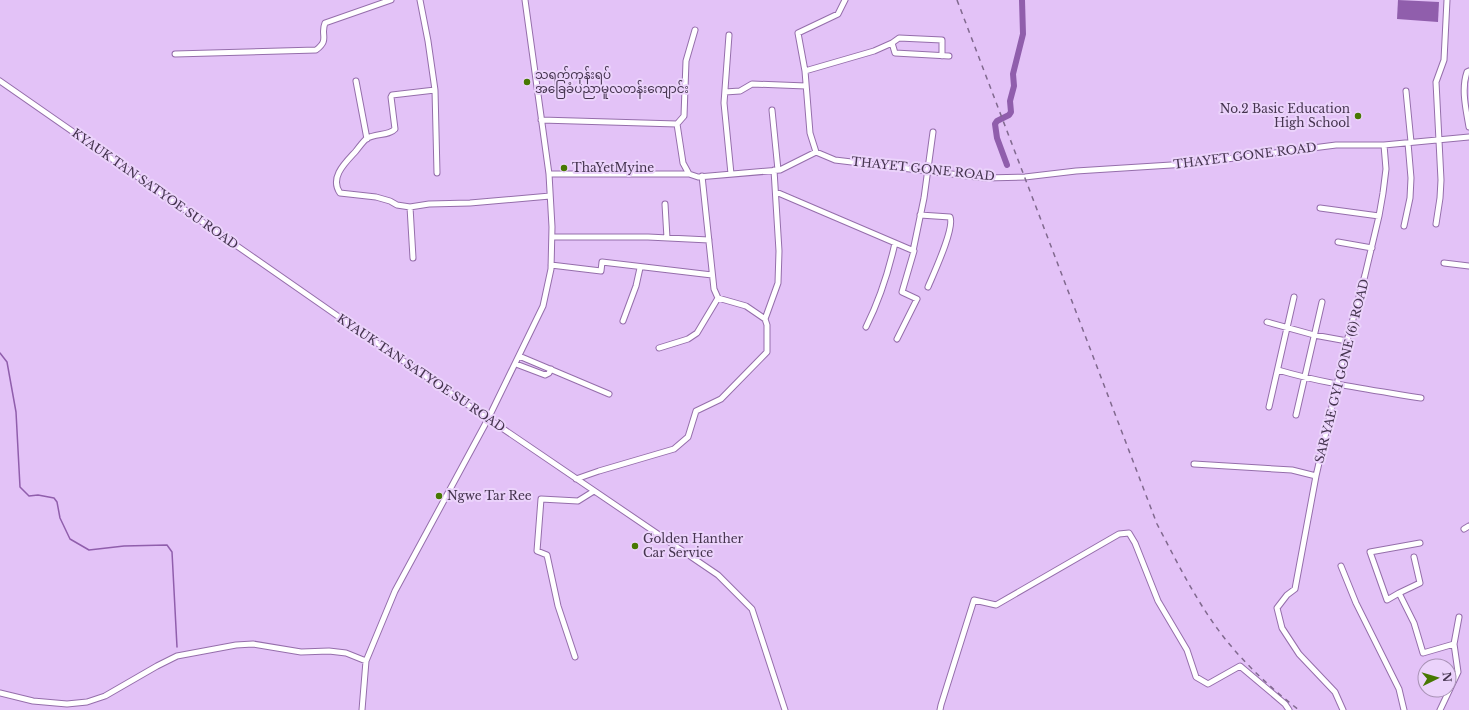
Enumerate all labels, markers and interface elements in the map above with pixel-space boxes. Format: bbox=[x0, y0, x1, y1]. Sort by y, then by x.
place label: သရက်ကုန်းရပ် အခြေခံပညာမူလတန်းကျောင်း bbox=[535, 66, 689, 99]
marker: သရက်ကုန်းရပ် အခြေခံပညာမူလတန်းကျောင်း bbox=[522, 77, 532, 87]
place label: No.2 Basic Education High School bbox=[1220, 101, 1350, 130]
marker: No.2 Basic Education High School bbox=[1353, 111, 1363, 121]
street label: KYAUK TAN SATYOE SU ROAD bbox=[69, 125, 241, 252]
street label: THAYET GONE ROAD bbox=[1173, 139, 1317, 172]
street label: THAYET GONE ROAD bbox=[851, 154, 995, 183]
place label: ThaYetMyine bbox=[572, 160, 654, 175]
marker: ThaYetMyine bbox=[559, 163, 569, 173]
street label: SAR YAE GYI GONE (6) ROAD bbox=[1311, 277, 1372, 464]
street label: KYAUK TAN SATYOE SU ROAD bbox=[334, 311, 508, 435]
place label: Ngwe Tar Ree bbox=[447, 488, 532, 503]
marker: Ngwe Tar Ree bbox=[434, 491, 444, 501]
place label: Golden Hanther Car Service bbox=[643, 531, 744, 560]
marker: Golden Hanther Car Service bbox=[630, 541, 640, 551]
north arrow bbox=[1417, 658, 1457, 698]
text: N bbox=[1440, 671, 1454, 684]

